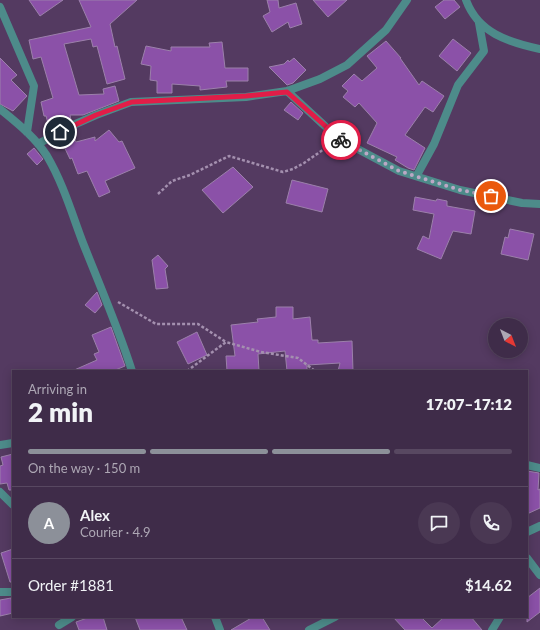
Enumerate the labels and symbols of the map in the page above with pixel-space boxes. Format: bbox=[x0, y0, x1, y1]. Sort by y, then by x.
pin bbox=[43, 115, 77, 149]
courier bbox=[321, 120, 361, 160]
pin bbox=[474, 179, 508, 213]
north arrow bbox=[488, 318, 528, 358]

